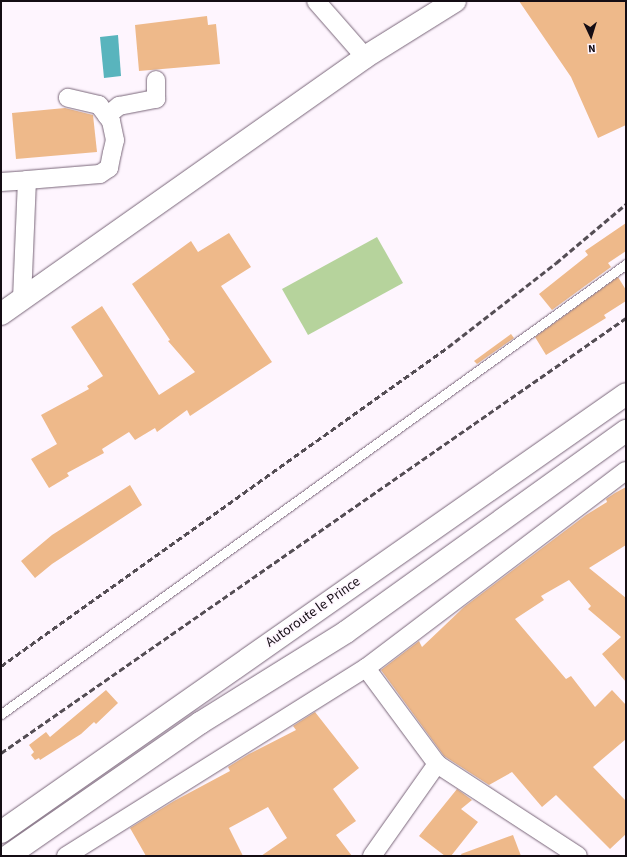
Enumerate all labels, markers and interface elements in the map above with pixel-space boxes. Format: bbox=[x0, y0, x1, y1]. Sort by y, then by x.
north arrow bbox=[571, 16, 611, 56]
text: N bbox=[588, 41, 596, 56]
street label: Autoroute le Prince bbox=[262, 573, 364, 651]

